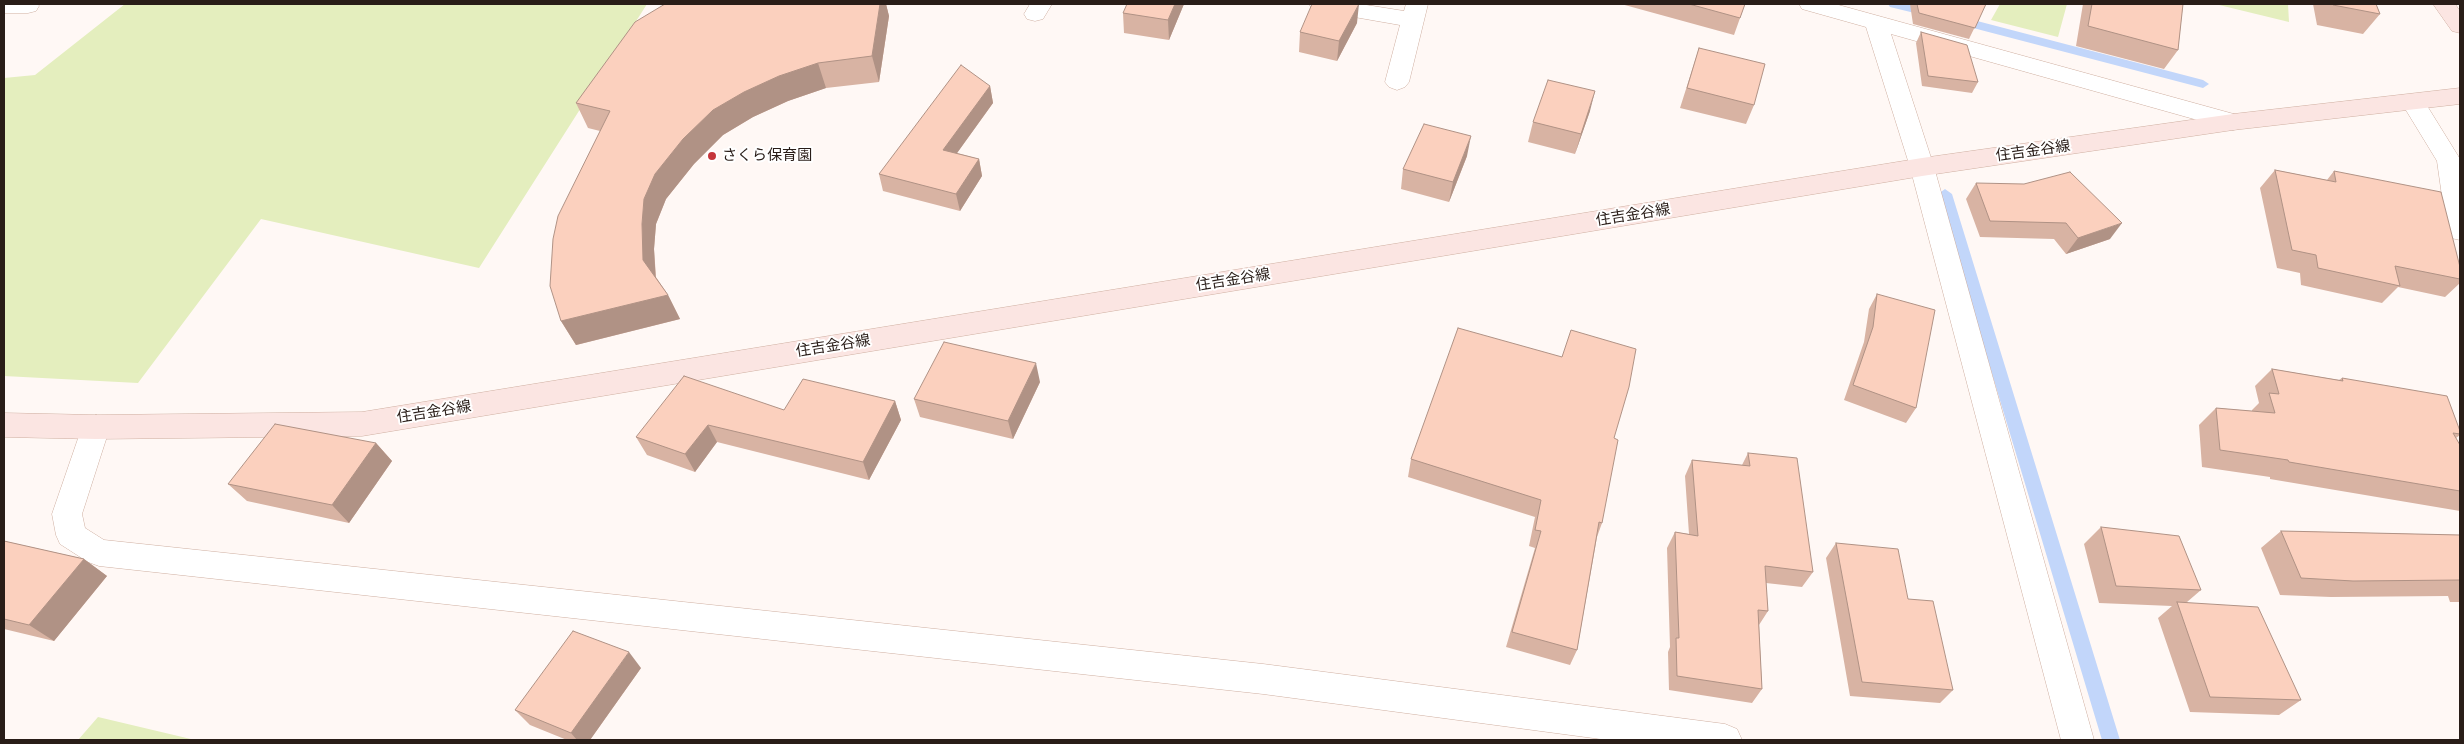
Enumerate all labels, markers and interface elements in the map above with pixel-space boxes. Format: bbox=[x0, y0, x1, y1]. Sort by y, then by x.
street label: 住吉金谷線 bbox=[1995, 137, 2071, 165]
place label: さくら保育園 bbox=[722, 147, 812, 165]
marker: さくら保育園 bbox=[706, 150, 718, 162]
street label: 住吉金谷線 bbox=[1595, 200, 1671, 230]
street label: 住吉金谷線 bbox=[1195, 265, 1271, 295]
street label: 住吉金谷線 bbox=[795, 331, 871, 361]
street label: 住吉金谷線 bbox=[396, 397, 472, 427]

